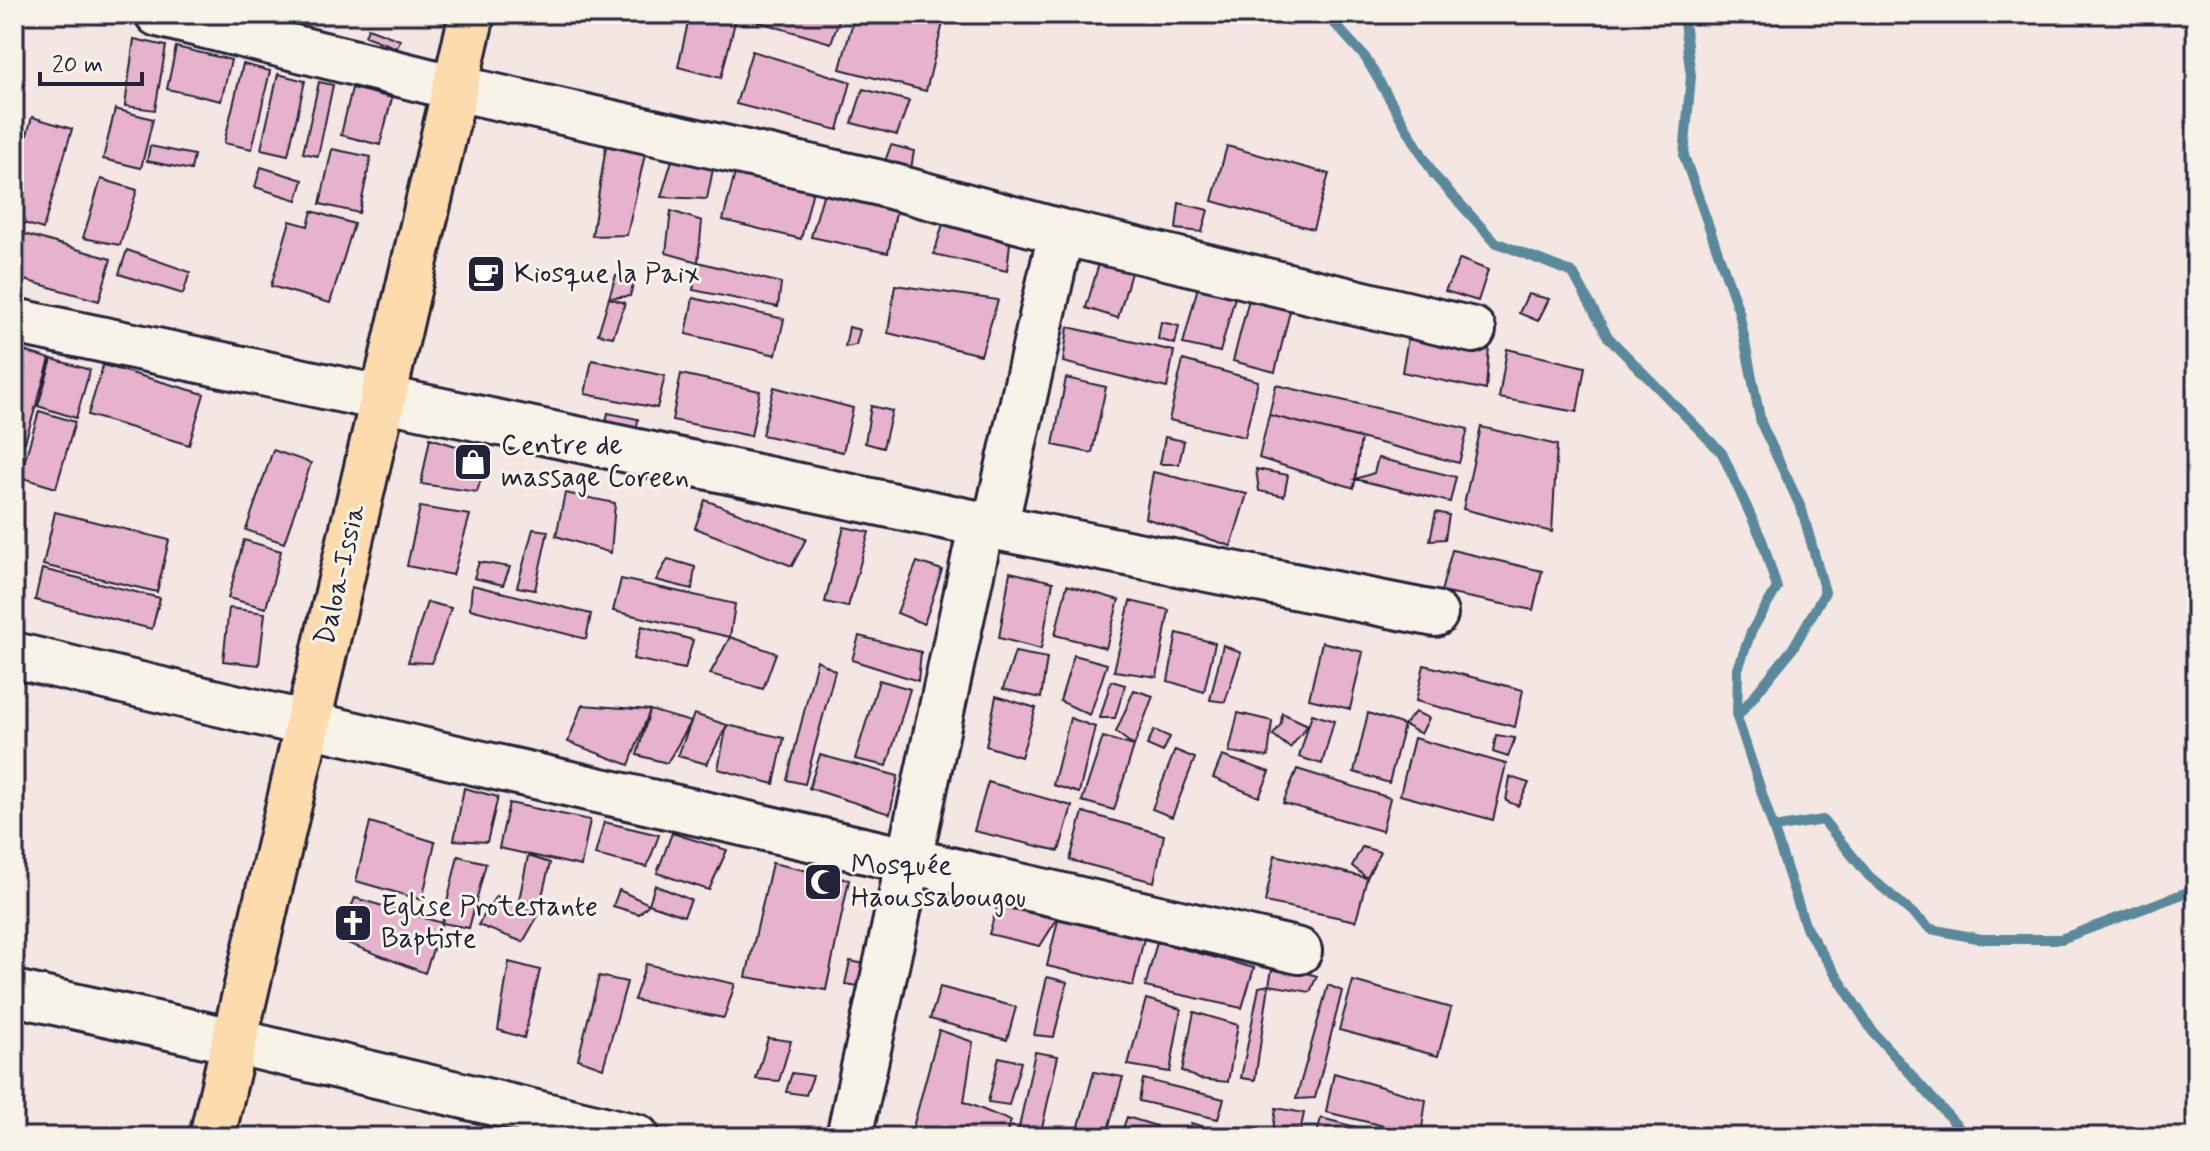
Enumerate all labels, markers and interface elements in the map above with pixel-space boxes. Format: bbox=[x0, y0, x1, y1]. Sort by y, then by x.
scale bar bbox=[40, 36, 142, 86]
text: 20 m bbox=[52, 50, 103, 81]
cafe icon: Kiosque la Paix bbox=[465, 253, 507, 295]
place label: Kiosque la Paix bbox=[514, 256, 699, 293]
place label: Centre de massage Coreen bbox=[501, 428, 689, 497]
shop icon: Centre de massage Coreen bbox=[452, 441, 494, 483]
street label: Daloa-Issia bbox=[307, 501, 375, 649]
place label: Mosquée Haoussabougou bbox=[851, 848, 1026, 917]
mosque icon: Mosquée Haoussabougou bbox=[802, 861, 844, 903]
place label: Eglise Protestante Baptiste bbox=[381, 889, 598, 958]
church icon: Eglise Protestante Baptiste bbox=[332, 902, 374, 944]

